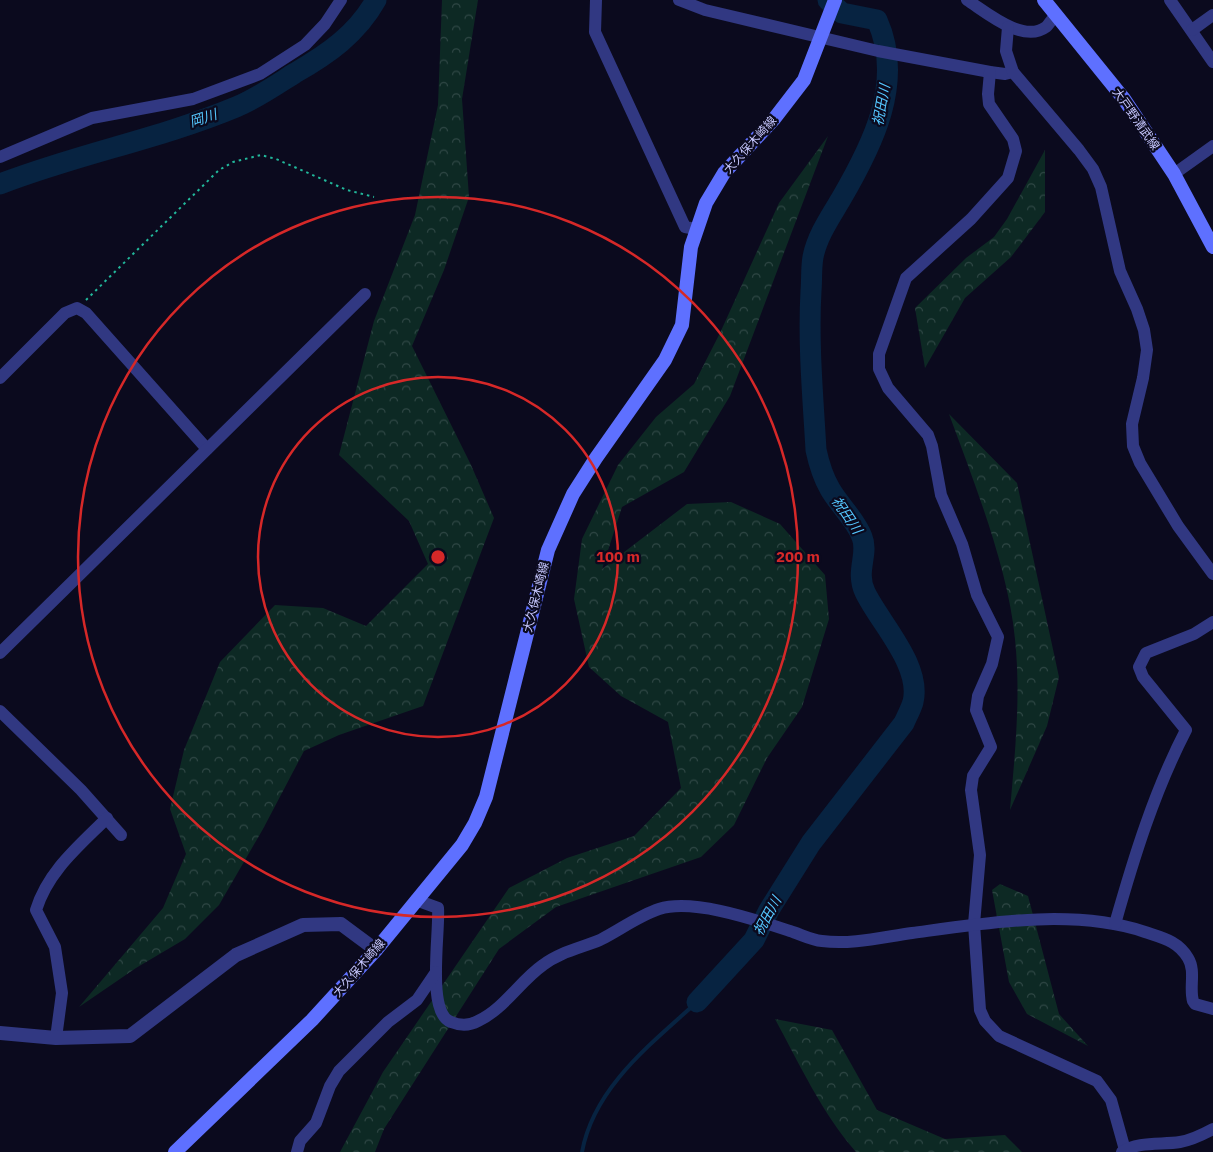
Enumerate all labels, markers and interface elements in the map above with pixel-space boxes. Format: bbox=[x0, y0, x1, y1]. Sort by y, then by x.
water label: 祝田川 bbox=[868, 81, 894, 127]
street label: 大戸野清武線 bbox=[1110, 85, 1163, 153]
water label: 岡川 bbox=[187, 104, 221, 131]
street label: 大久保木崎線 bbox=[720, 113, 779, 176]
water label: 祝田川 bbox=[828, 493, 867, 539]
text: 100 m bbox=[596, 547, 640, 566]
text: 200 m bbox=[776, 547, 820, 566]
centre of rings bbox=[429, 548, 447, 566]
street label: 大久保木崎線 bbox=[520, 560, 552, 634]
water label: 祝田川 bbox=[749, 892, 786, 939]
street label: 大久保木崎線 bbox=[329, 936, 388, 1000]

